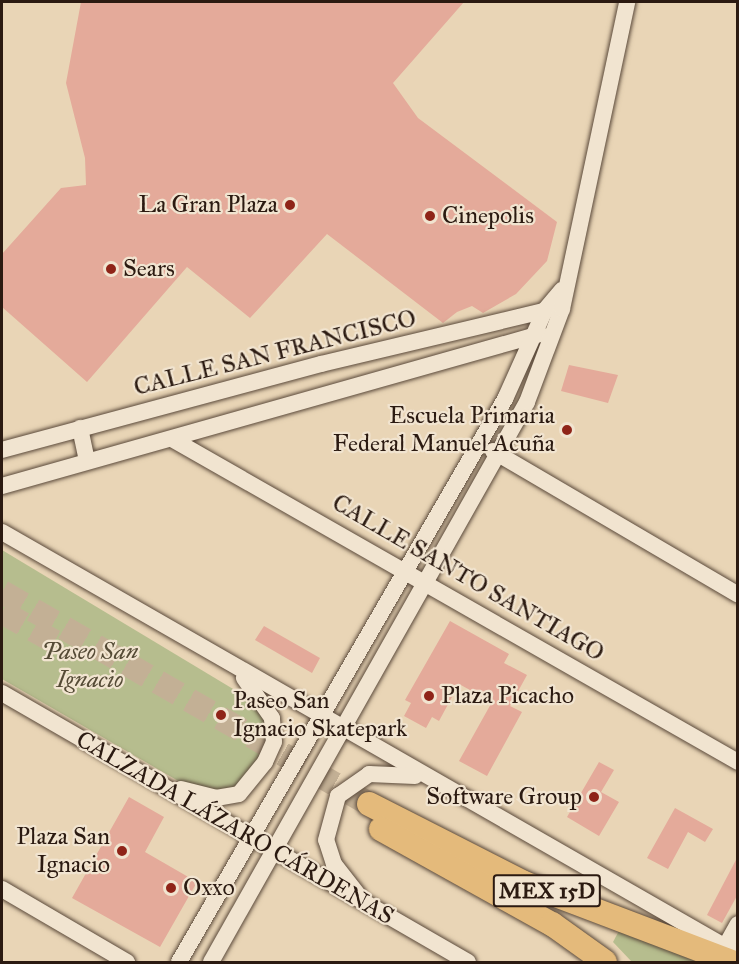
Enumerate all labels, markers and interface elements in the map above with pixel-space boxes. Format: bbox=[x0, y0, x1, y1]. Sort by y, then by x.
place label: La Gran Plaza bbox=[139, 191, 278, 219]
marker: La Gran Plaza bbox=[283, 198, 297, 212]
place label: Cinepolis bbox=[442, 202, 534, 230]
marker: Cinepolis bbox=[423, 209, 437, 223]
place label: Sears bbox=[123, 255, 175, 283]
marker: Sears bbox=[104, 262, 118, 276]
street label: CALLE SAN FRANCISCO bbox=[131, 304, 419, 402]
place label: Escuela Primaria Federal Manuel Acuña bbox=[333, 402, 555, 458]
marker: Escuela Primaria Federal Manuel Acuña bbox=[560, 423, 574, 437]
street label: CALLE SANTO SANTIAGO bbox=[327, 488, 609, 668]
park label: Paseo San Ignacio bbox=[42, 638, 138, 694]
place label: Plaza Picacho bbox=[441, 682, 574, 710]
place label: Paseo San Ignacio Skatepark bbox=[233, 687, 407, 743]
marker: Plaza Picacho bbox=[422, 689, 436, 703]
marker: Paseo San Ignacio Skatepark bbox=[214, 708, 228, 722]
street label: CALZADA LÁZARO CÁRDENAS bbox=[71, 725, 399, 931]
place label: Software Group bbox=[426, 783, 582, 811]
marker: Software Group bbox=[587, 790, 601, 804]
place label: Plaza San Ignacio bbox=[16, 823, 110, 879]
marker: Plaza San Ignacio bbox=[115, 844, 129, 858]
road number: MEX 15D bbox=[492, 872, 602, 910]
place label: Oxxo bbox=[183, 874, 235, 902]
marker: Oxxo bbox=[164, 881, 178, 895]

